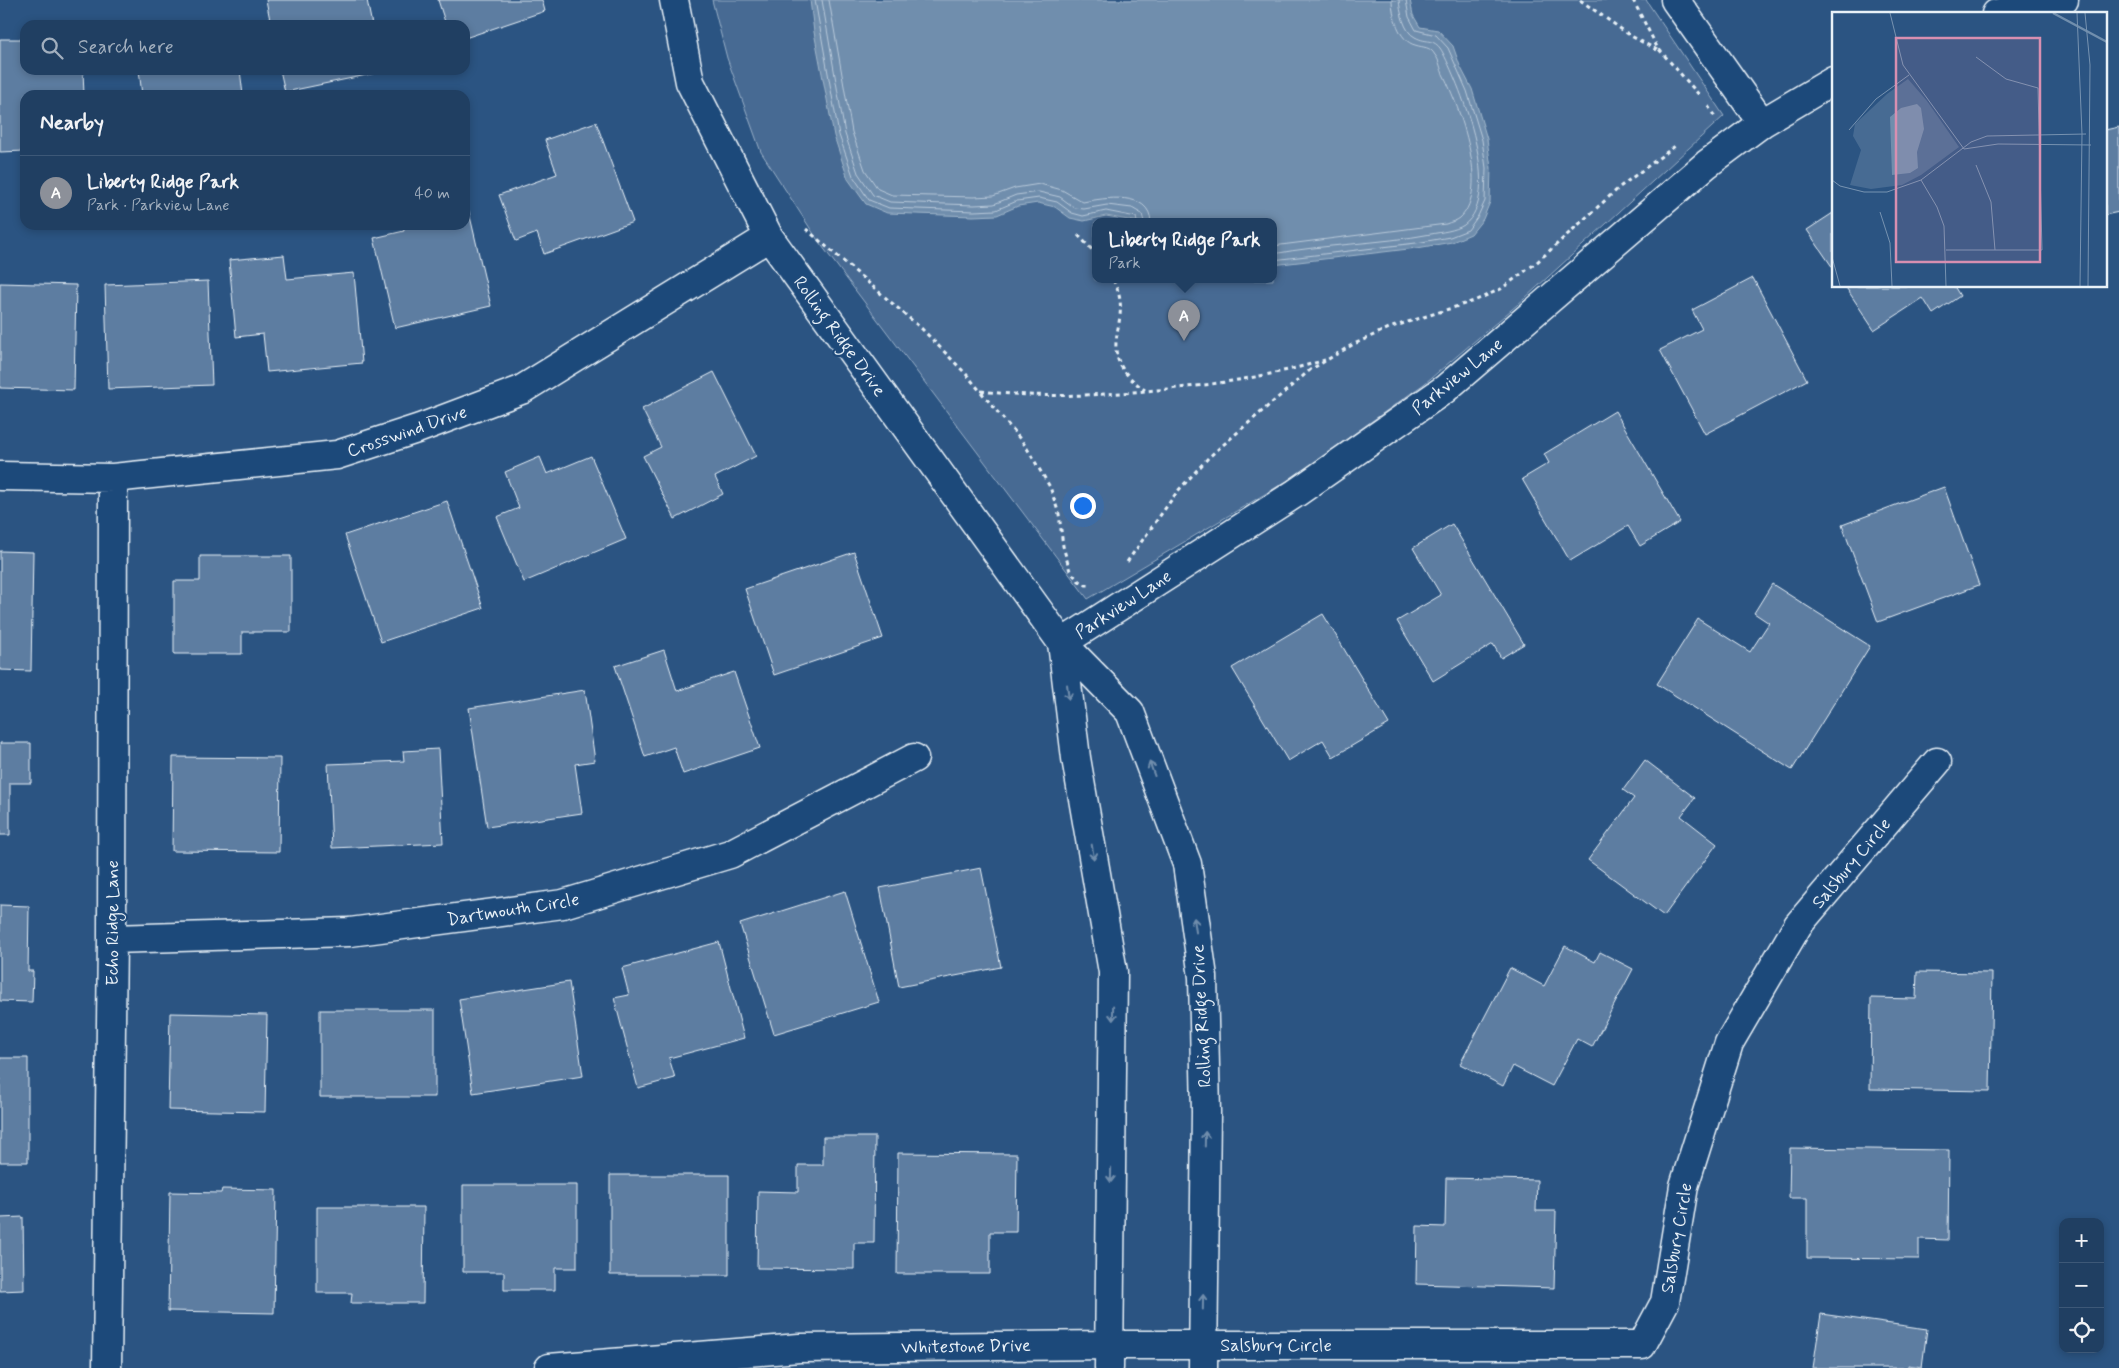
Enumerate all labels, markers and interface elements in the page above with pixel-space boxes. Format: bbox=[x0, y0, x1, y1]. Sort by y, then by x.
inset map bbox=[1832, 12, 2106, 288]
search box bbox=[20, 20, 470, 75]
icon: search bbox=[38, 34, 66, 62]
text: Search here bbox=[78, 35, 174, 60]
text: Nearby bbox=[40, 109, 104, 137]
text: Liberty Ridge Park bbox=[87, 170, 239, 195]
text: A bbox=[51, 183, 61, 204]
text: 40 m bbox=[414, 183, 450, 204]
text: Park · Parkview Lane bbox=[87, 195, 229, 216]
popup bbox=[1092, 218, 1277, 283]
text: Liberty Ridge Park bbox=[1109, 228, 1260, 253]
text: Park bbox=[1109, 253, 1140, 274]
street label: Rolling Ridge Drive bbox=[786, 272, 891, 403]
pin: A bbox=[1168, 300, 1200, 341]
street label: Parkview Lane bbox=[1407, 333, 1508, 421]
street label: Crosswind Drive bbox=[344, 400, 471, 464]
your location bbox=[1070, 493, 1096, 519]
street label: Parkview Lane bbox=[1071, 565, 1176, 645]
one-way arrow bbox=[1063, 683, 1073, 699]
one-way arrow bbox=[1147, 762, 1156, 777]
street label: Salsbury Circle bbox=[1807, 813, 1897, 914]
one-way arrow bbox=[1088, 844, 1098, 860]
street label: Echo Ridge Lane bbox=[101, 860, 126, 986]
street label: Dartmouth Circle bbox=[445, 888, 581, 932]
one-way arrow bbox=[1190, 917, 1200, 933]
street label: Rolling Ridge Drive bbox=[1186, 943, 1220, 1088]
one-way arrow bbox=[1108, 1004, 1118, 1021]
one-way arrow bbox=[1200, 1132, 1210, 1148]
one-way arrow bbox=[1106, 1167, 1116, 1183]
street label: Salsbury Circle bbox=[1655, 1181, 1698, 1295]
map controls bbox=[2059, 1218, 2104, 1353]
button: + bbox=[2059, 1218, 2104, 1263]
button: − bbox=[2059, 1263, 2104, 1308]
one-way arrow bbox=[1198, 1294, 1208, 1310]
button: locate bbox=[2059, 1308, 2104, 1353]
street label: Whitestone Drive bbox=[901, 1334, 1031, 1360]
street label: Salsbury Circle bbox=[1220, 1334, 1332, 1358]

